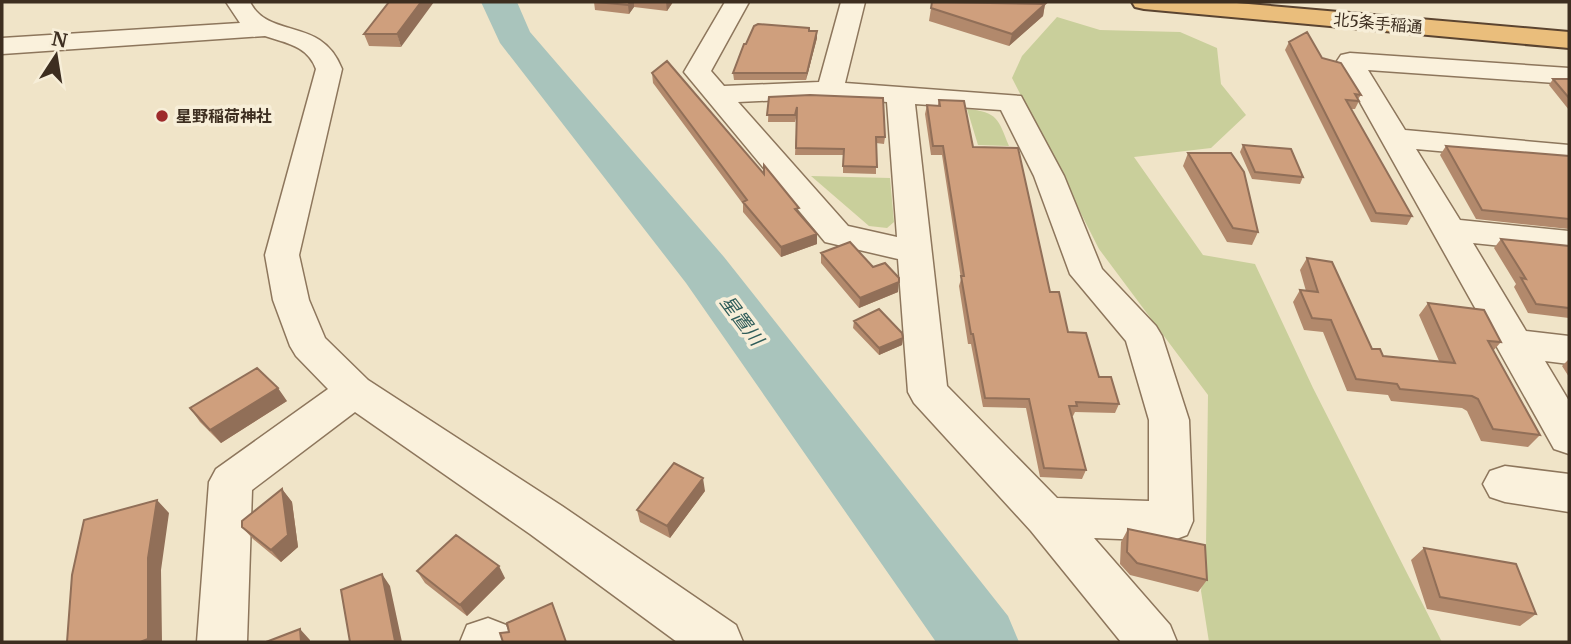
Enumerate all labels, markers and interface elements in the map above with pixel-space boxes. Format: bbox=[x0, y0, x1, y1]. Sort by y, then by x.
street label: 北5条手稲通 bbox=[1333, 9, 1423, 37]
north arrow bbox=[21, 21, 91, 91]
text: N bbox=[50, 26, 69, 53]
place label: 星野稲荷神社 bbox=[176, 106, 272, 126]
marker: 星野稲荷神社 bbox=[154, 108, 170, 124]
water label: 星置川 bbox=[715, 290, 770, 352]

